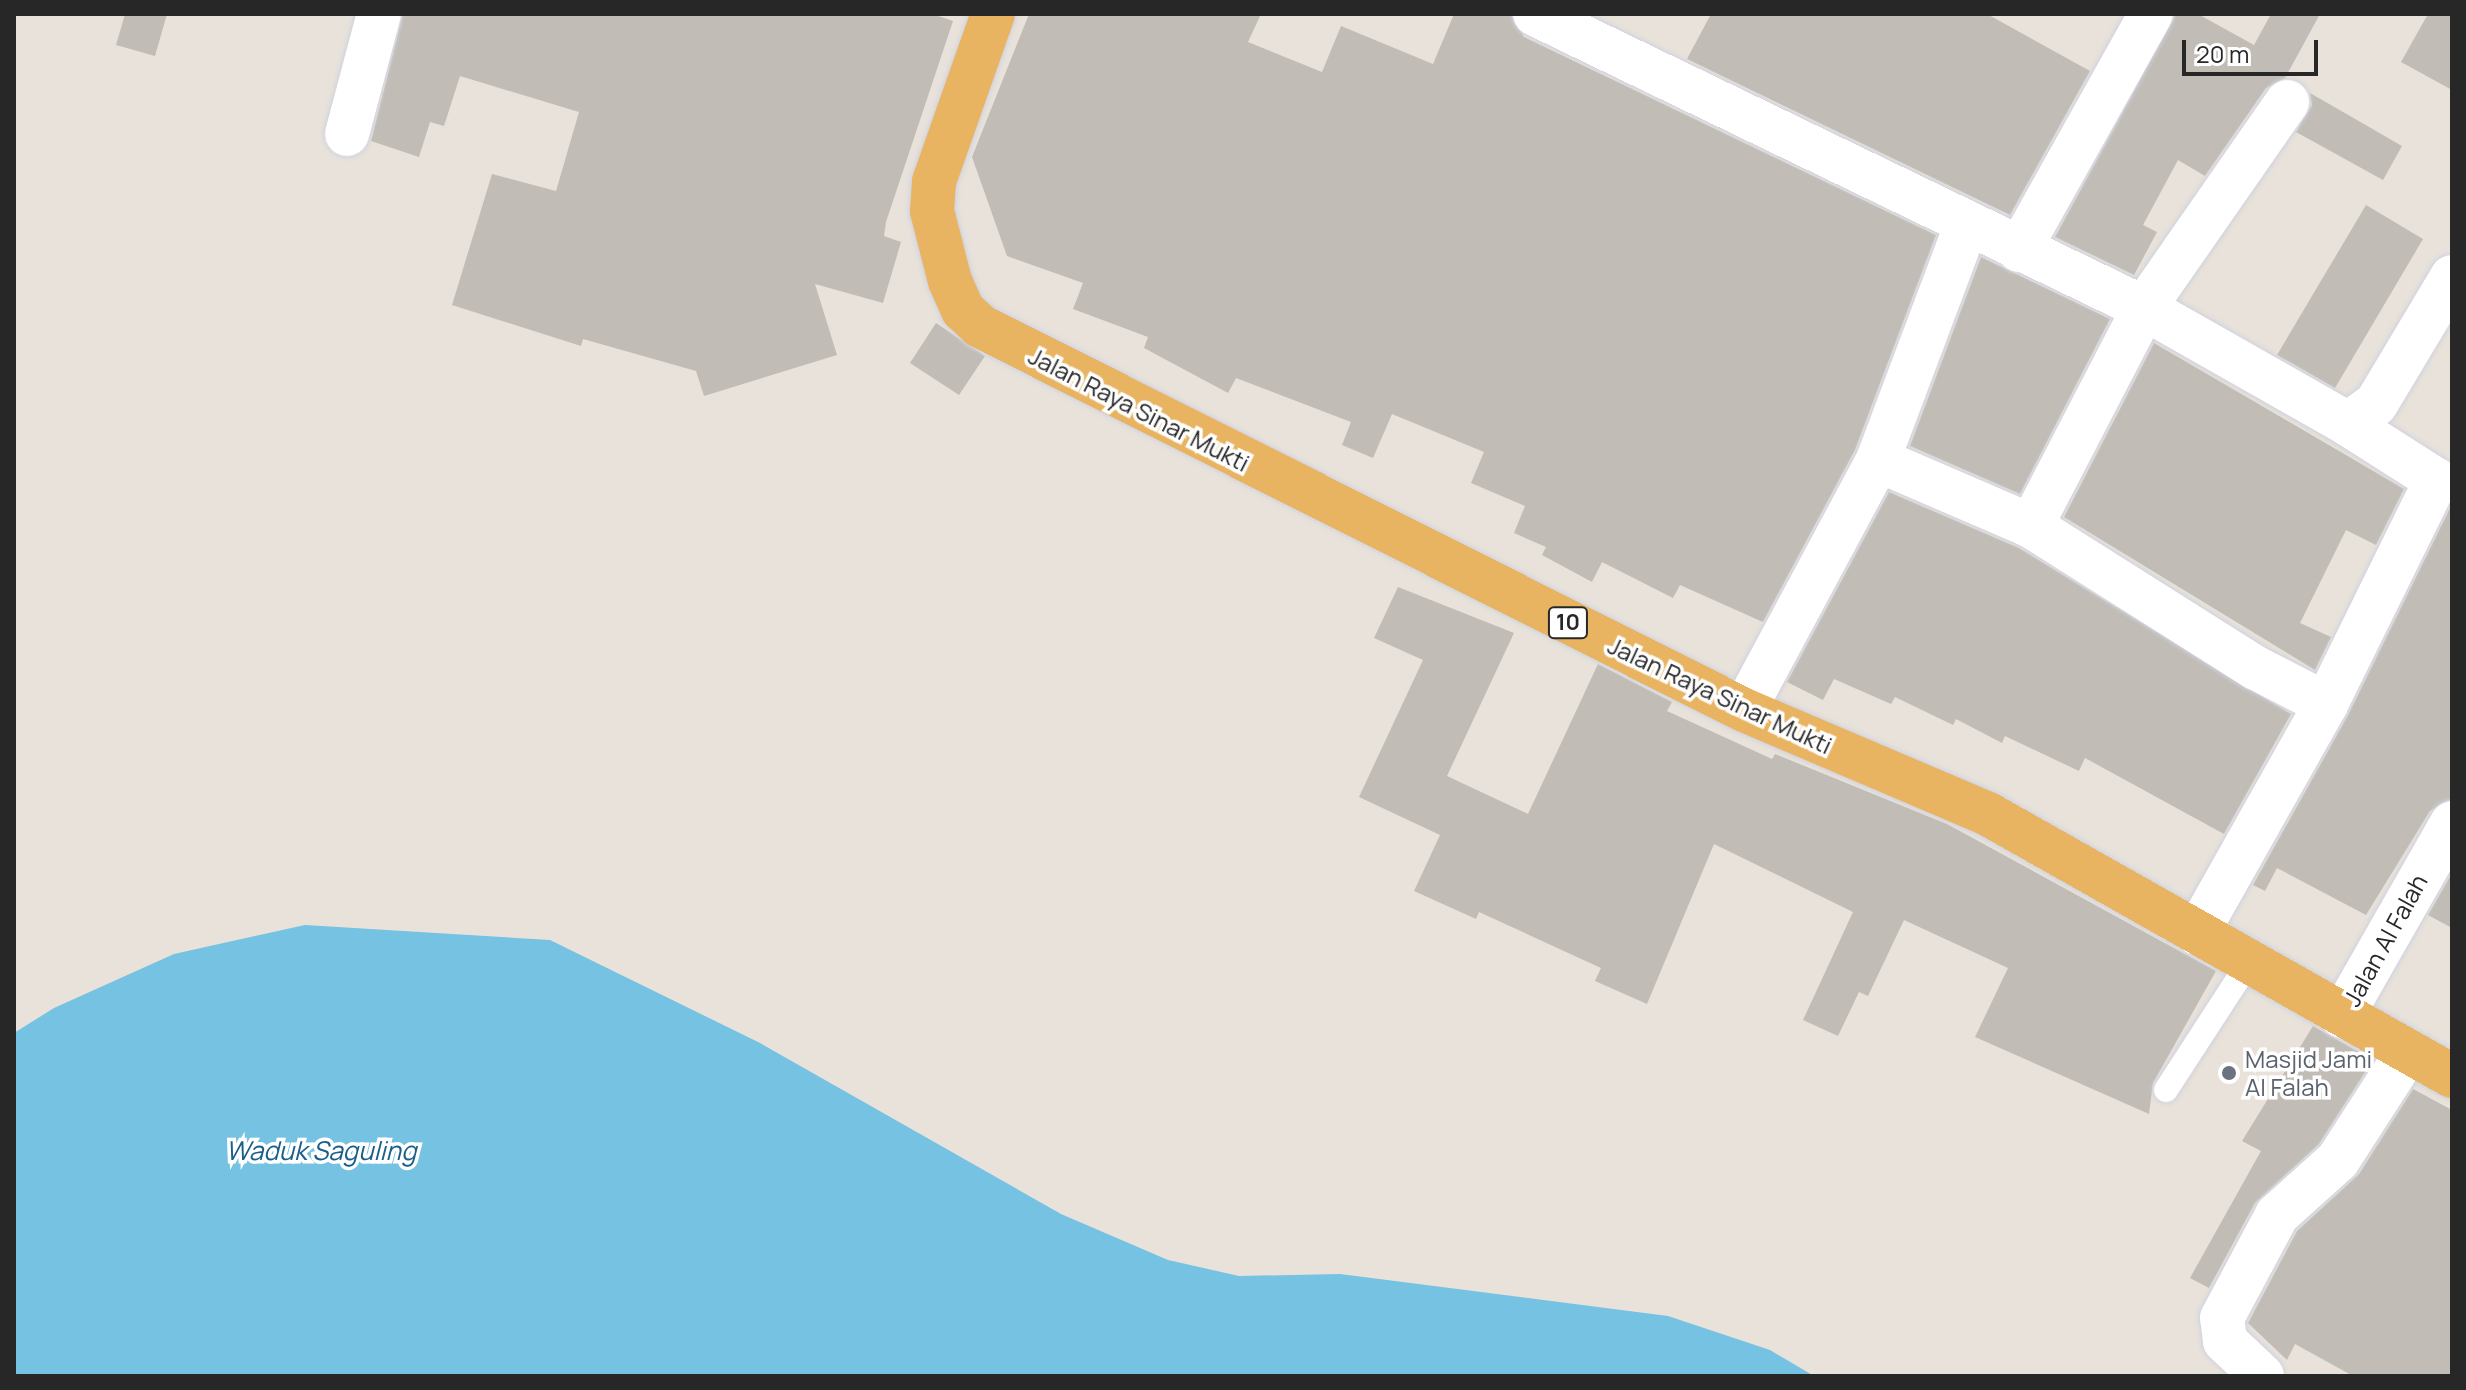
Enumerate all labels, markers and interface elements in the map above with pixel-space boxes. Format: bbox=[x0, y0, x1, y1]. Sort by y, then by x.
scale bar bbox=[2186, 24, 2322, 74]
text: 20 m bbox=[2196, 37, 2249, 70]
street label: Jalan Raya Sinar Mukti bbox=[1024, 341, 1254, 477]
road number: 10 bbox=[1546, 605, 1590, 641]
street label: Jalan Raya Sinar Mukti bbox=[1604, 630, 1836, 760]
street label: Jalan Al Falah bbox=[2337, 869, 2433, 1011]
place label: Masjid Jami Al Falah bbox=[2245, 1045, 2372, 1101]
marker: Masjid Jami Al Falah bbox=[2220, 1064, 2238, 1082]
water label: Waduk Saguling bbox=[226, 1135, 416, 1167]

